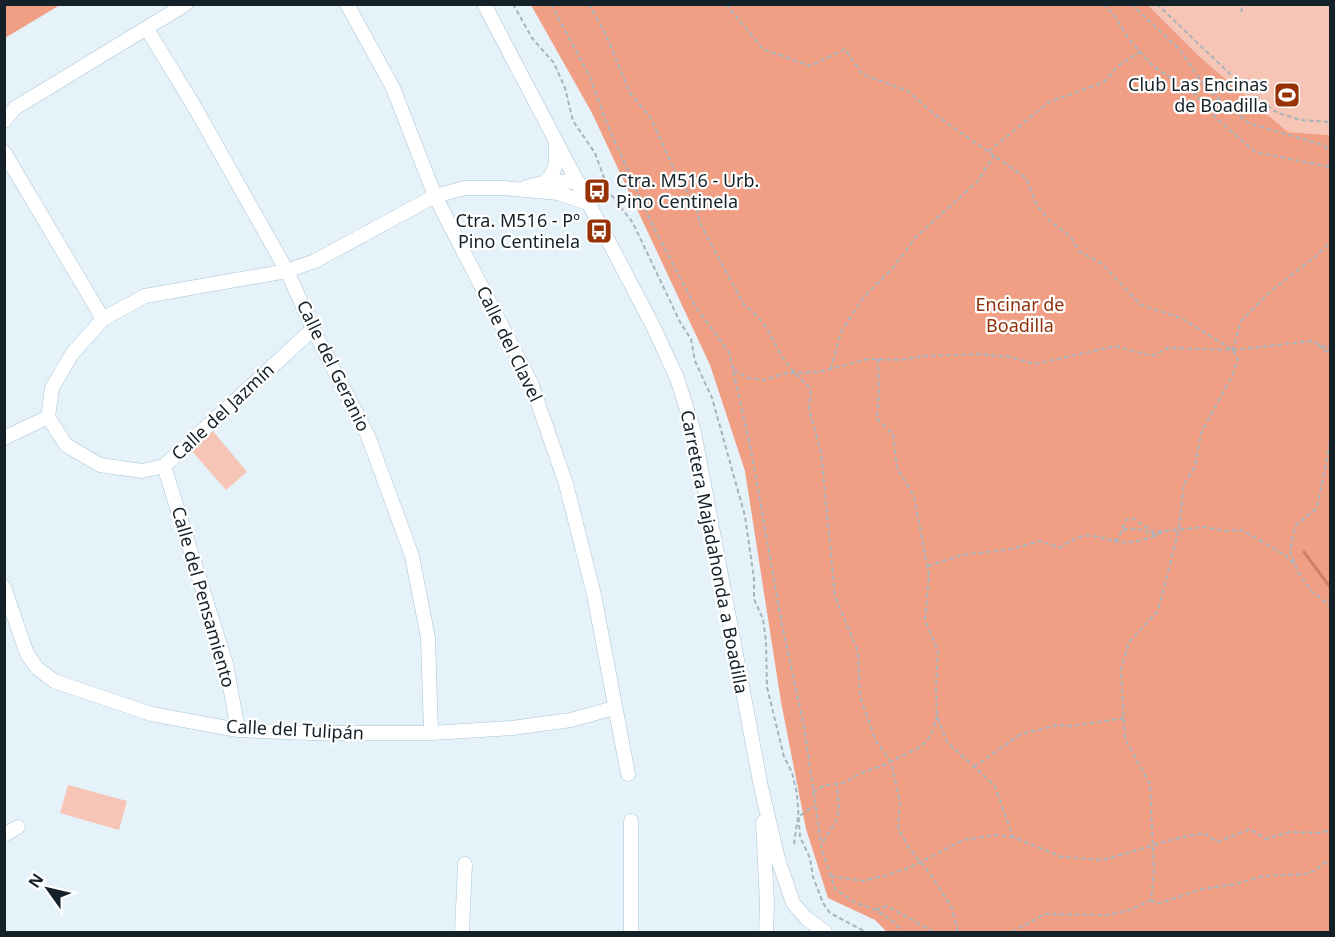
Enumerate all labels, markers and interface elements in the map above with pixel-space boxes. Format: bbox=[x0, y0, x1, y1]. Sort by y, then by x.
place label: Club Las Encinas de Boadilla bbox=[1128, 72, 1268, 117]
sports icon: Club Las Encinas de Boadilla bbox=[1272, 80, 1302, 110]
place label: Ctra. M516 - Urb. Pino Centinela bbox=[616, 168, 759, 213]
bus stop icon: Ctra. M516 - Urb. Pino Centinela bbox=[582, 176, 612, 206]
place label: Ctra. M516 - Pº Pino Centinela bbox=[455, 208, 580, 253]
bus stop icon: Ctra. M516 - Pº Pino Centinela bbox=[584, 216, 614, 246]
street label: Calle del Clavel bbox=[471, 282, 548, 406]
park label: Encinar de Boadilla bbox=[976, 292, 1064, 337]
street label: Calle del Geranio bbox=[292, 296, 376, 435]
street label: Calle del Jazmín bbox=[166, 357, 279, 465]
street label: Carretera Majadahonda a Boadilla bbox=[676, 408, 754, 696]
street label: Calle del Pensamiento bbox=[167, 503, 241, 690]
street label: Calle del Tulipán bbox=[226, 713, 365, 745]
north arrow bbox=[18, 859, 78, 919]
text: N bbox=[23, 869, 48, 892]

